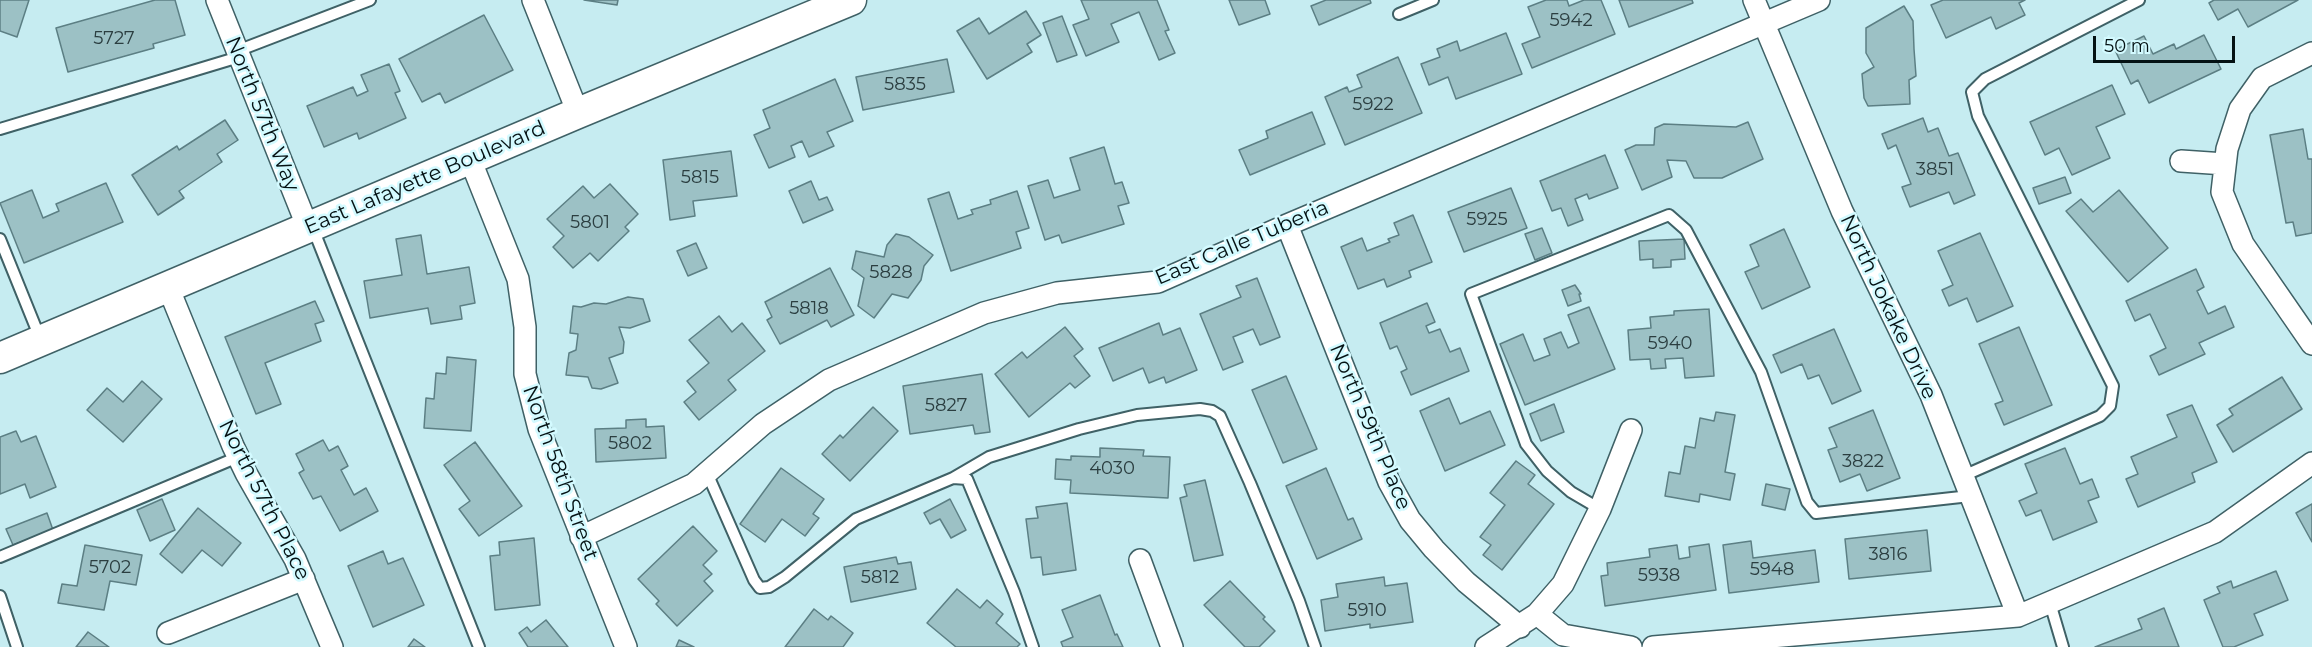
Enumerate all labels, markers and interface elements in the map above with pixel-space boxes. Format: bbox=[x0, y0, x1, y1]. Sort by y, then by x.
house number: 5942 bbox=[1549, 10, 1593, 32]
scale bar bbox=[2096, 24, 2238, 62]
house number: 5727 bbox=[93, 28, 135, 50]
street label: North 57th Way bbox=[219, 33, 305, 195]
text: 50 m bbox=[2104, 35, 2150, 57]
house number: 5835 bbox=[884, 74, 926, 96]
house number: 5922 bbox=[1352, 94, 1394, 116]
street label: East Lafayette Boulevard bbox=[301, 116, 549, 240]
house number: 3851 bbox=[1916, 159, 1954, 181]
house number: 5815 bbox=[681, 167, 719, 189]
street label: East Calle Tuberia bbox=[1151, 195, 1333, 291]
house number: 5925 bbox=[1466, 209, 1508, 231]
street label: North Jokake Drive bbox=[1834, 211, 1942, 403]
house number: 5801 bbox=[570, 212, 610, 234]
house number: 5828 bbox=[869, 262, 913, 284]
house number: 5818 bbox=[789, 298, 829, 320]
house number: 5940 bbox=[1648, 333, 1692, 355]
street label: North 59th Place bbox=[1324, 340, 1416, 514]
street label: North 58th Street bbox=[517, 382, 603, 564]
house number: 5827 bbox=[925, 395, 967, 417]
street label: North 57th Place bbox=[213, 416, 315, 584]
house number: 5802 bbox=[608, 433, 652, 455]
house number: 3822 bbox=[1842, 451, 1884, 473]
house number: 4030 bbox=[1089, 458, 1135, 480]
house number: 3816 bbox=[1868, 544, 1908, 566]
house number: 5702 bbox=[89, 557, 131, 579]
house number: 5948 bbox=[1750, 559, 1794, 581]
house number: 5938 bbox=[1638, 565, 1680, 587]
house number: 5812 bbox=[861, 567, 899, 589]
house number: 5910 bbox=[1347, 600, 1387, 622]

